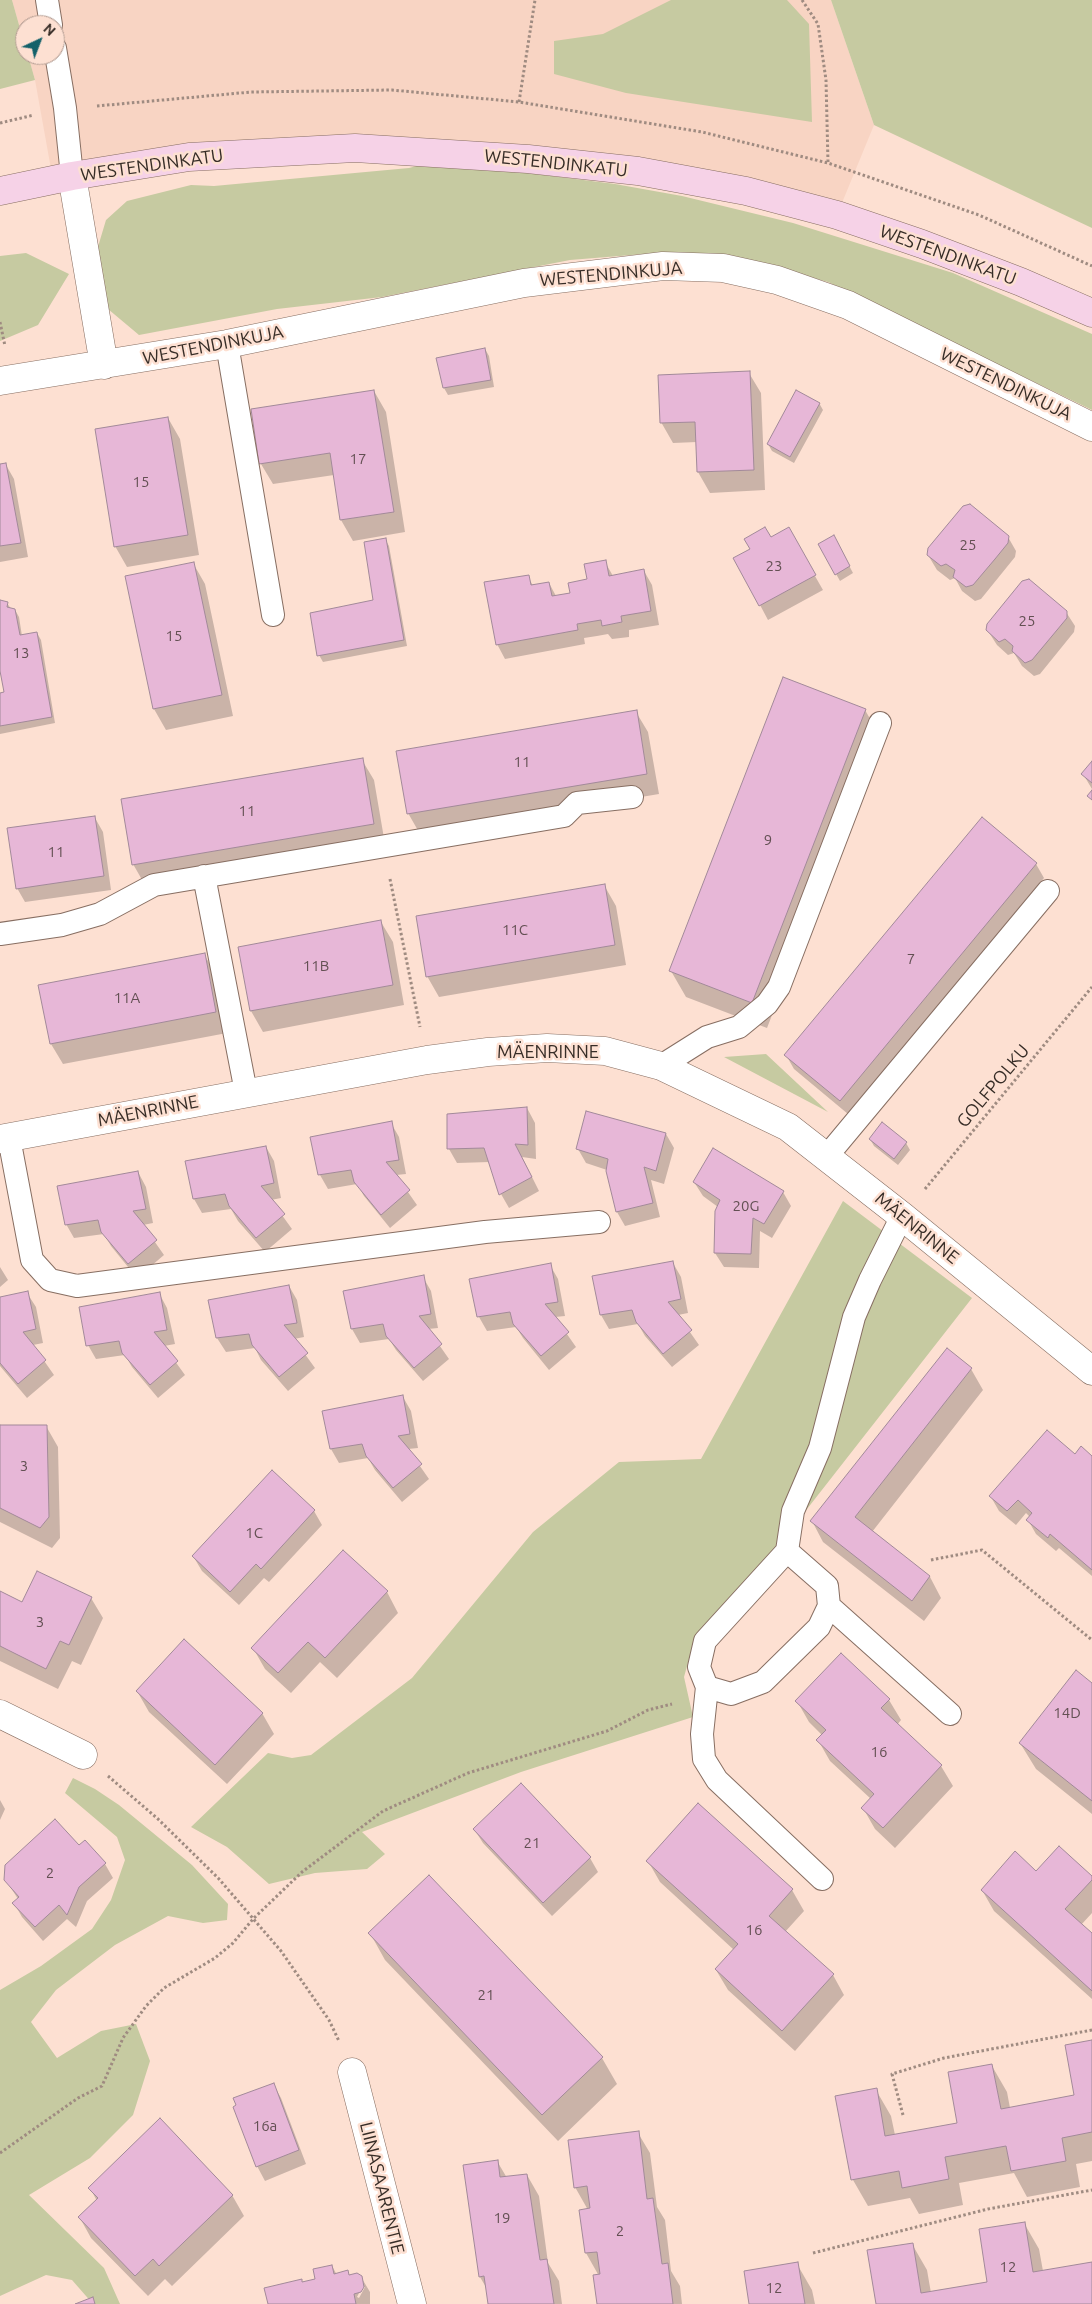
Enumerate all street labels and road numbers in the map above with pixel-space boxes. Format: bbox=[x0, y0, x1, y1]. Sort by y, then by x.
street label: WESTENDINKATU bbox=[79, 144, 225, 186]
street label: WESTENDINKATU bbox=[483, 145, 629, 181]
street label: WESTENDINKATU bbox=[877, 220, 1019, 290]
street label: WESTENDINKUJA bbox=[539, 257, 683, 291]
street label: WESTENDINKUJA bbox=[141, 321, 285, 369]
street label: WESTENDINKUJA bbox=[937, 343, 1075, 425]
street label: GOLFPOLKU bbox=[952, 1040, 1034, 1132]
street label: MÄENRINNE bbox=[497, 1041, 599, 1063]
street label: MÄENRINNE bbox=[96, 1091, 200, 1131]
street label: MÄENRINNE bbox=[871, 1188, 963, 1268]
street label: LIINASAARENTIE bbox=[355, 2120, 409, 2256]

